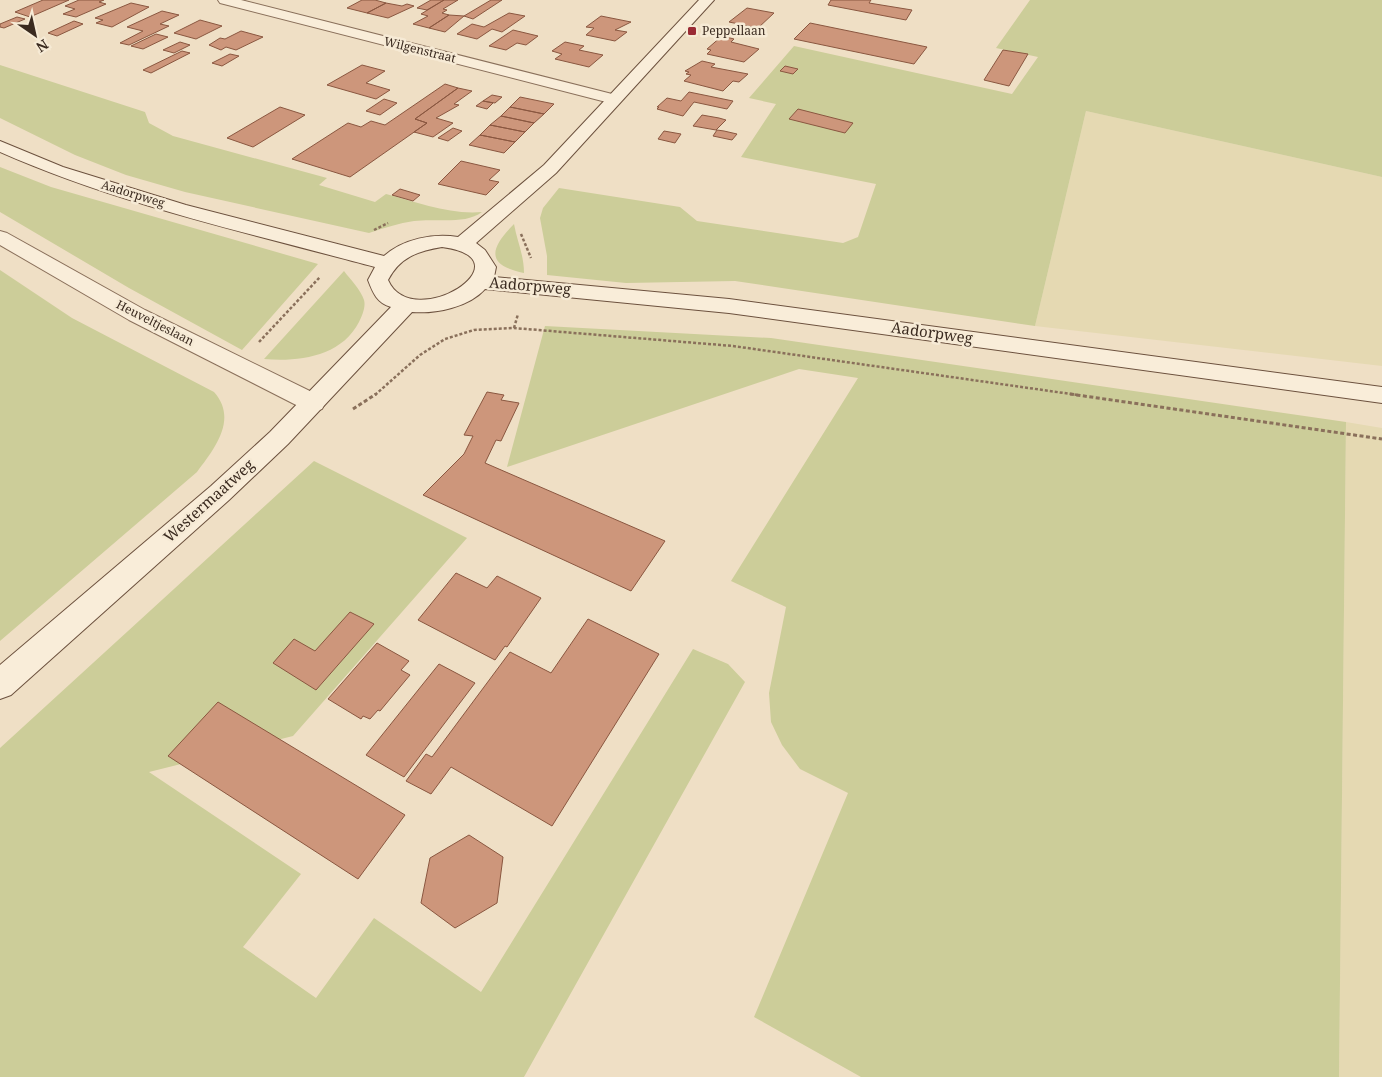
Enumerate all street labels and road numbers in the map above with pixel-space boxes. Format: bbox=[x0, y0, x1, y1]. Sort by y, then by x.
street label: Wilgenstraat bbox=[382, 32, 458, 67]
street label: Aadorpweg bbox=[99, 176, 168, 211]
street label: Aadorpweg bbox=[488, 271, 572, 299]
street label: Heuveltjeslaan bbox=[113, 296, 197, 350]
street label: Aadorpweg bbox=[890, 316, 974, 348]
street label: Westermaatweg bbox=[159, 454, 258, 546]

